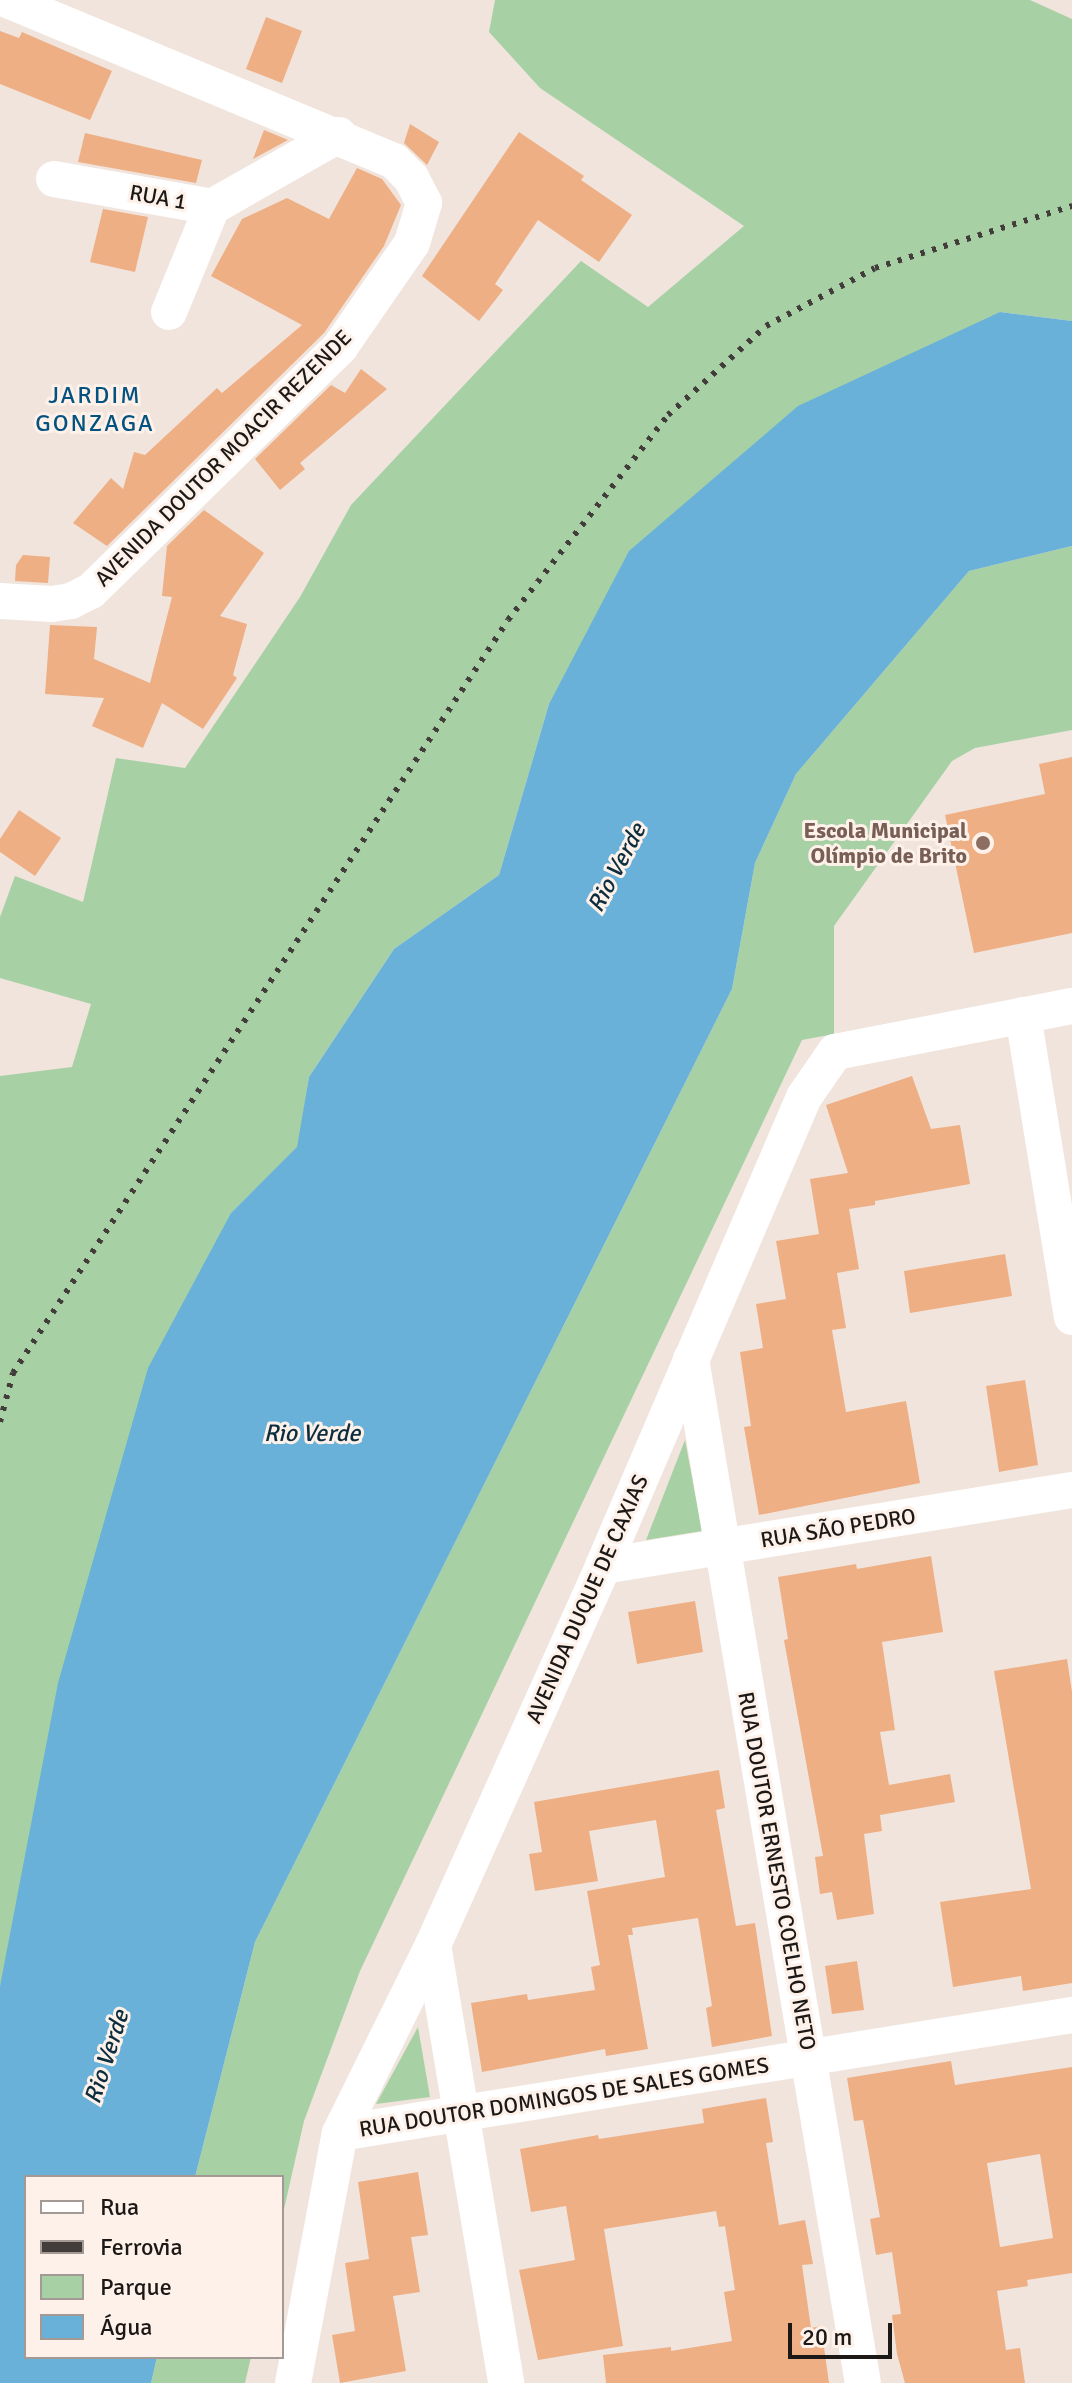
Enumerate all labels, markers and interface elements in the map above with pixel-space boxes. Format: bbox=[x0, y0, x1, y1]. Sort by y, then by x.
street label: RUA 1 bbox=[127, 179, 189, 215]
street label: AVENIDA DOUTOR MOACIR REZENDE bbox=[89, 324, 357, 592]
district label: JARDIM GONZAGA bbox=[35, 382, 155, 438]
place label: Escola Municipal Olímpio de Brito bbox=[804, 817, 967, 868]
water label: Rio Verde bbox=[582, 819, 652, 917]
marker: Escola Municipal Olímpio de Brito bbox=[974, 834, 992, 852]
water label: Rio Verde bbox=[264, 1420, 360, 1448]
street label: AVENIDA DUQUE DE CAXIAS bbox=[520, 1471, 654, 1727]
street label: RUA SÃO PEDRO bbox=[759, 1503, 917, 1553]
street label: RUA DOUTOR ERNESTO COELHO NETO bbox=[732, 1690, 822, 2052]
water label: Rio Verde bbox=[78, 2007, 136, 2107]
street label: RUA DOUTOR DOMINGOS DE SALES GOMES bbox=[357, 2052, 771, 2142]
legend bbox=[24, 2175, 284, 2359]
text: Rua bbox=[100, 2192, 139, 2222]
text: Ferrovia bbox=[100, 2232, 183, 2262]
text: Parque bbox=[100, 2272, 172, 2302]
scale bar bbox=[792, 2307, 896, 2357]
text: Água bbox=[100, 2312, 152, 2342]
text: 20 m bbox=[802, 2322, 852, 2352]

